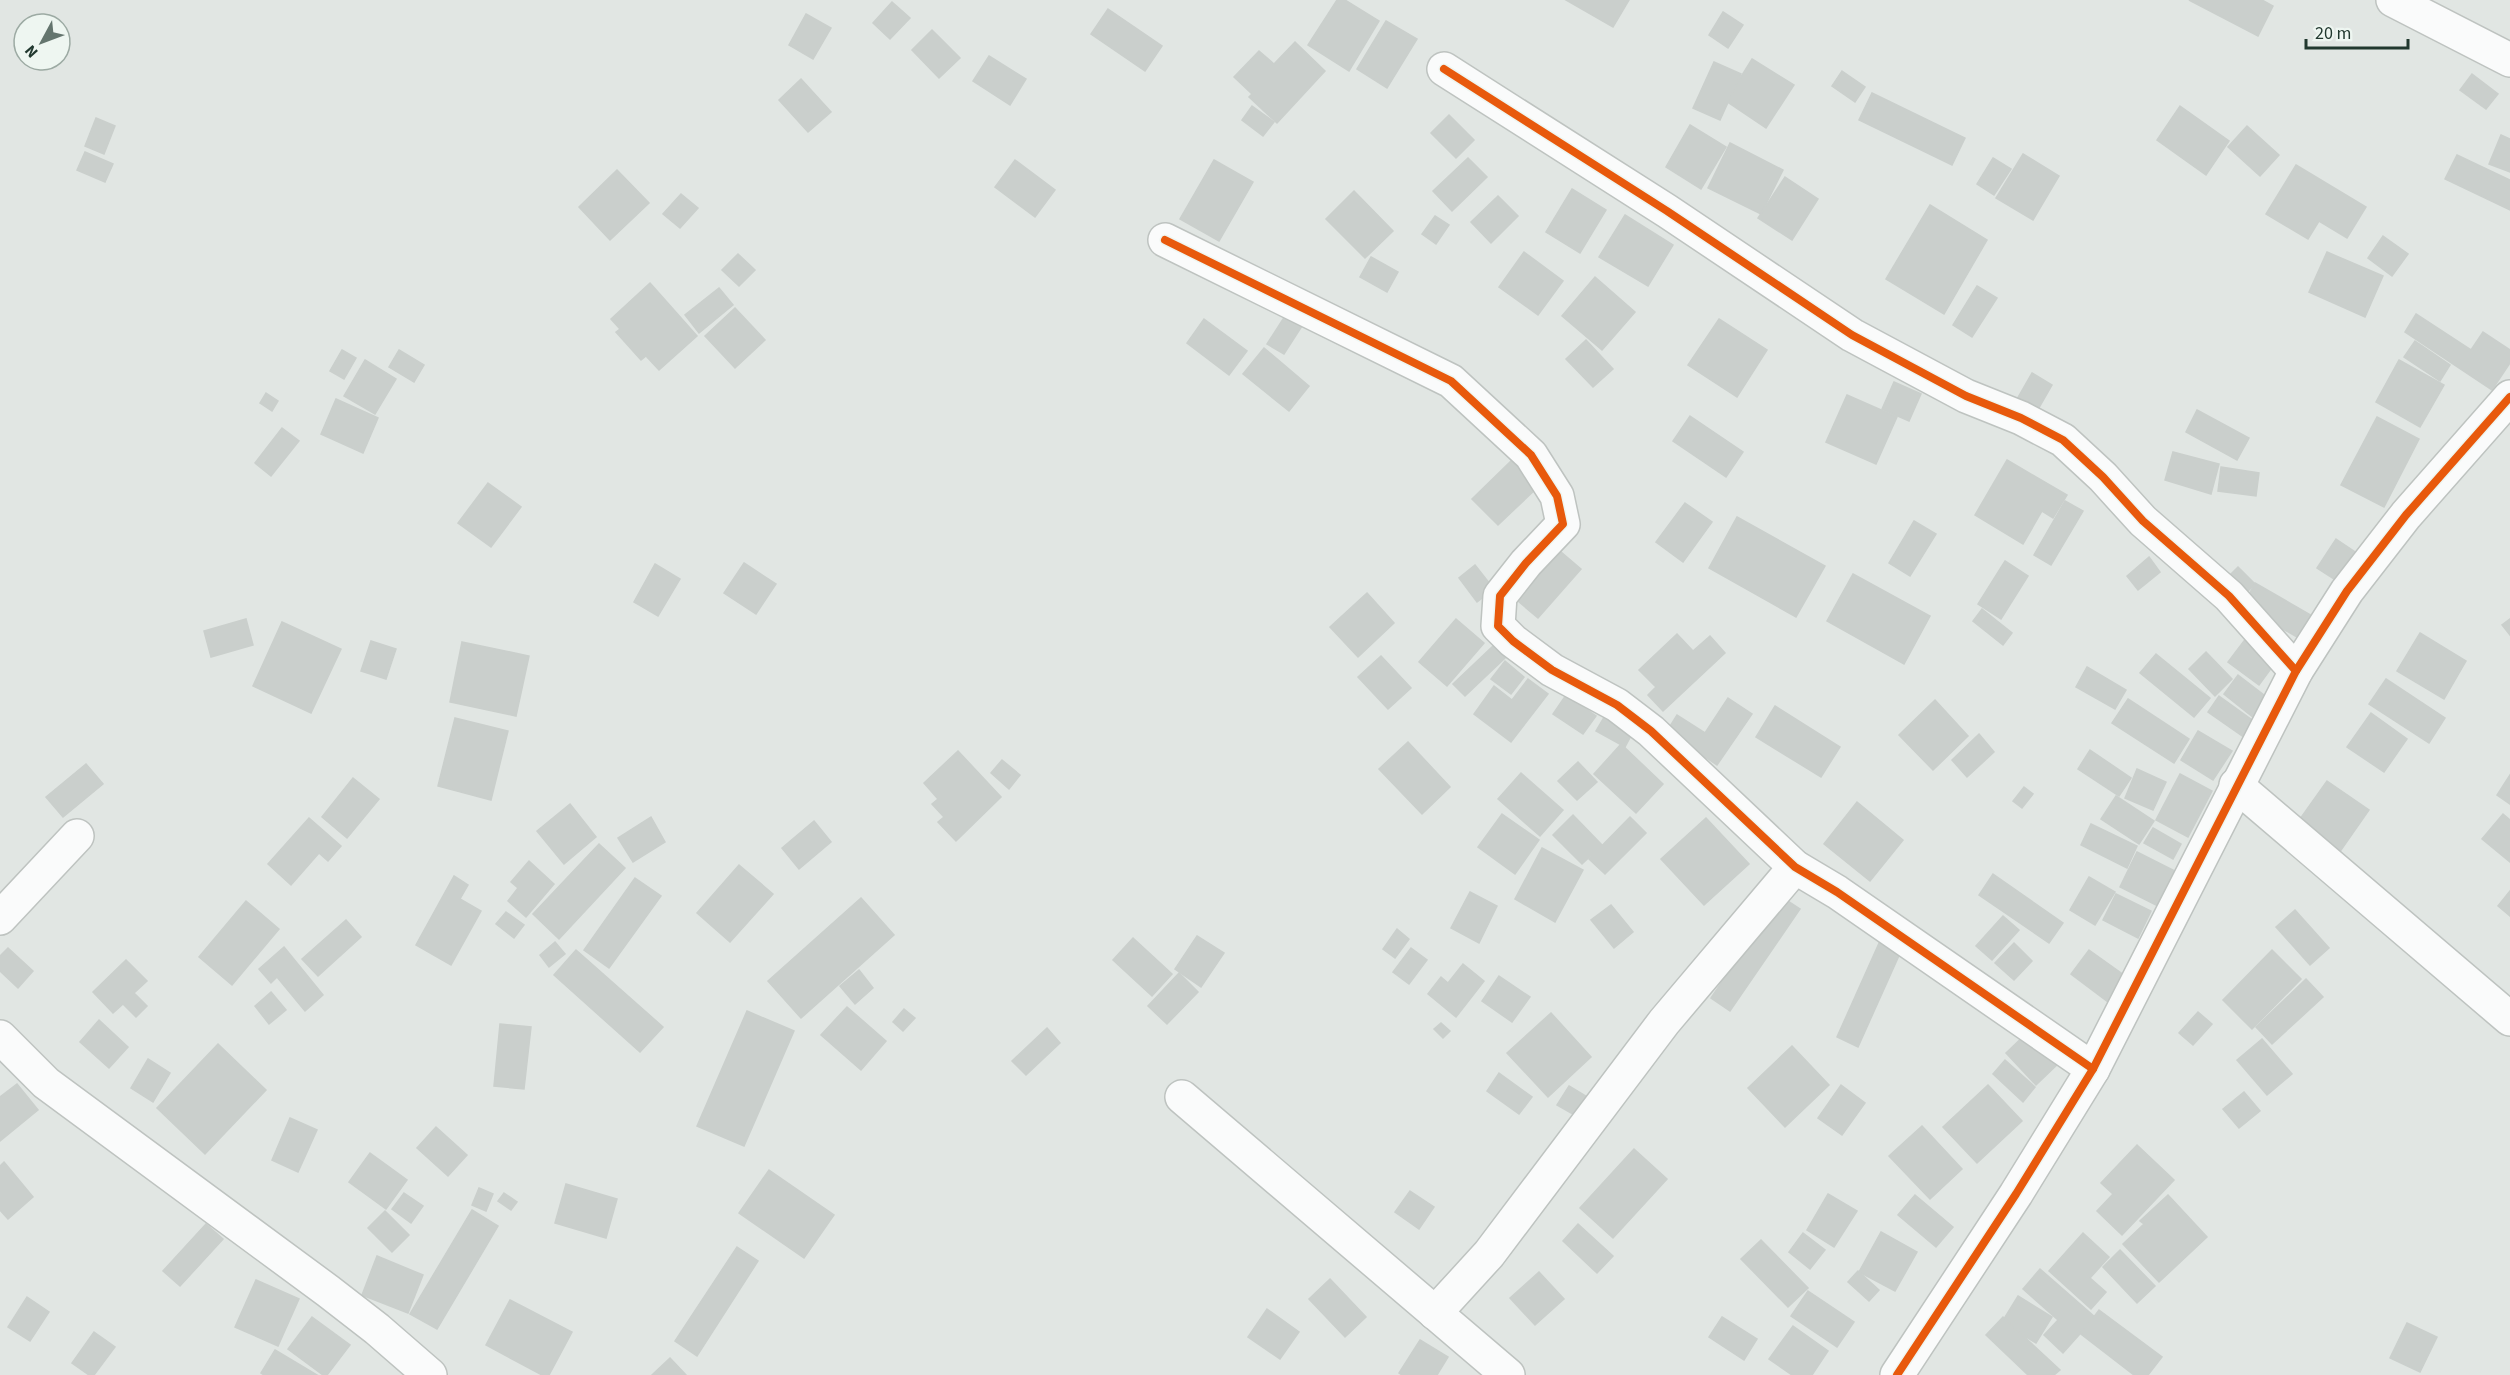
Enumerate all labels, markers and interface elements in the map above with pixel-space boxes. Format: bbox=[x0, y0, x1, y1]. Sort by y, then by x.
north arrow bbox=[12, 12, 72, 72]
scale bar bbox=[2306, 12, 2408, 50]
text: 20 m bbox=[2315, 21, 2351, 46]
text: N bbox=[20, 40, 43, 62]

